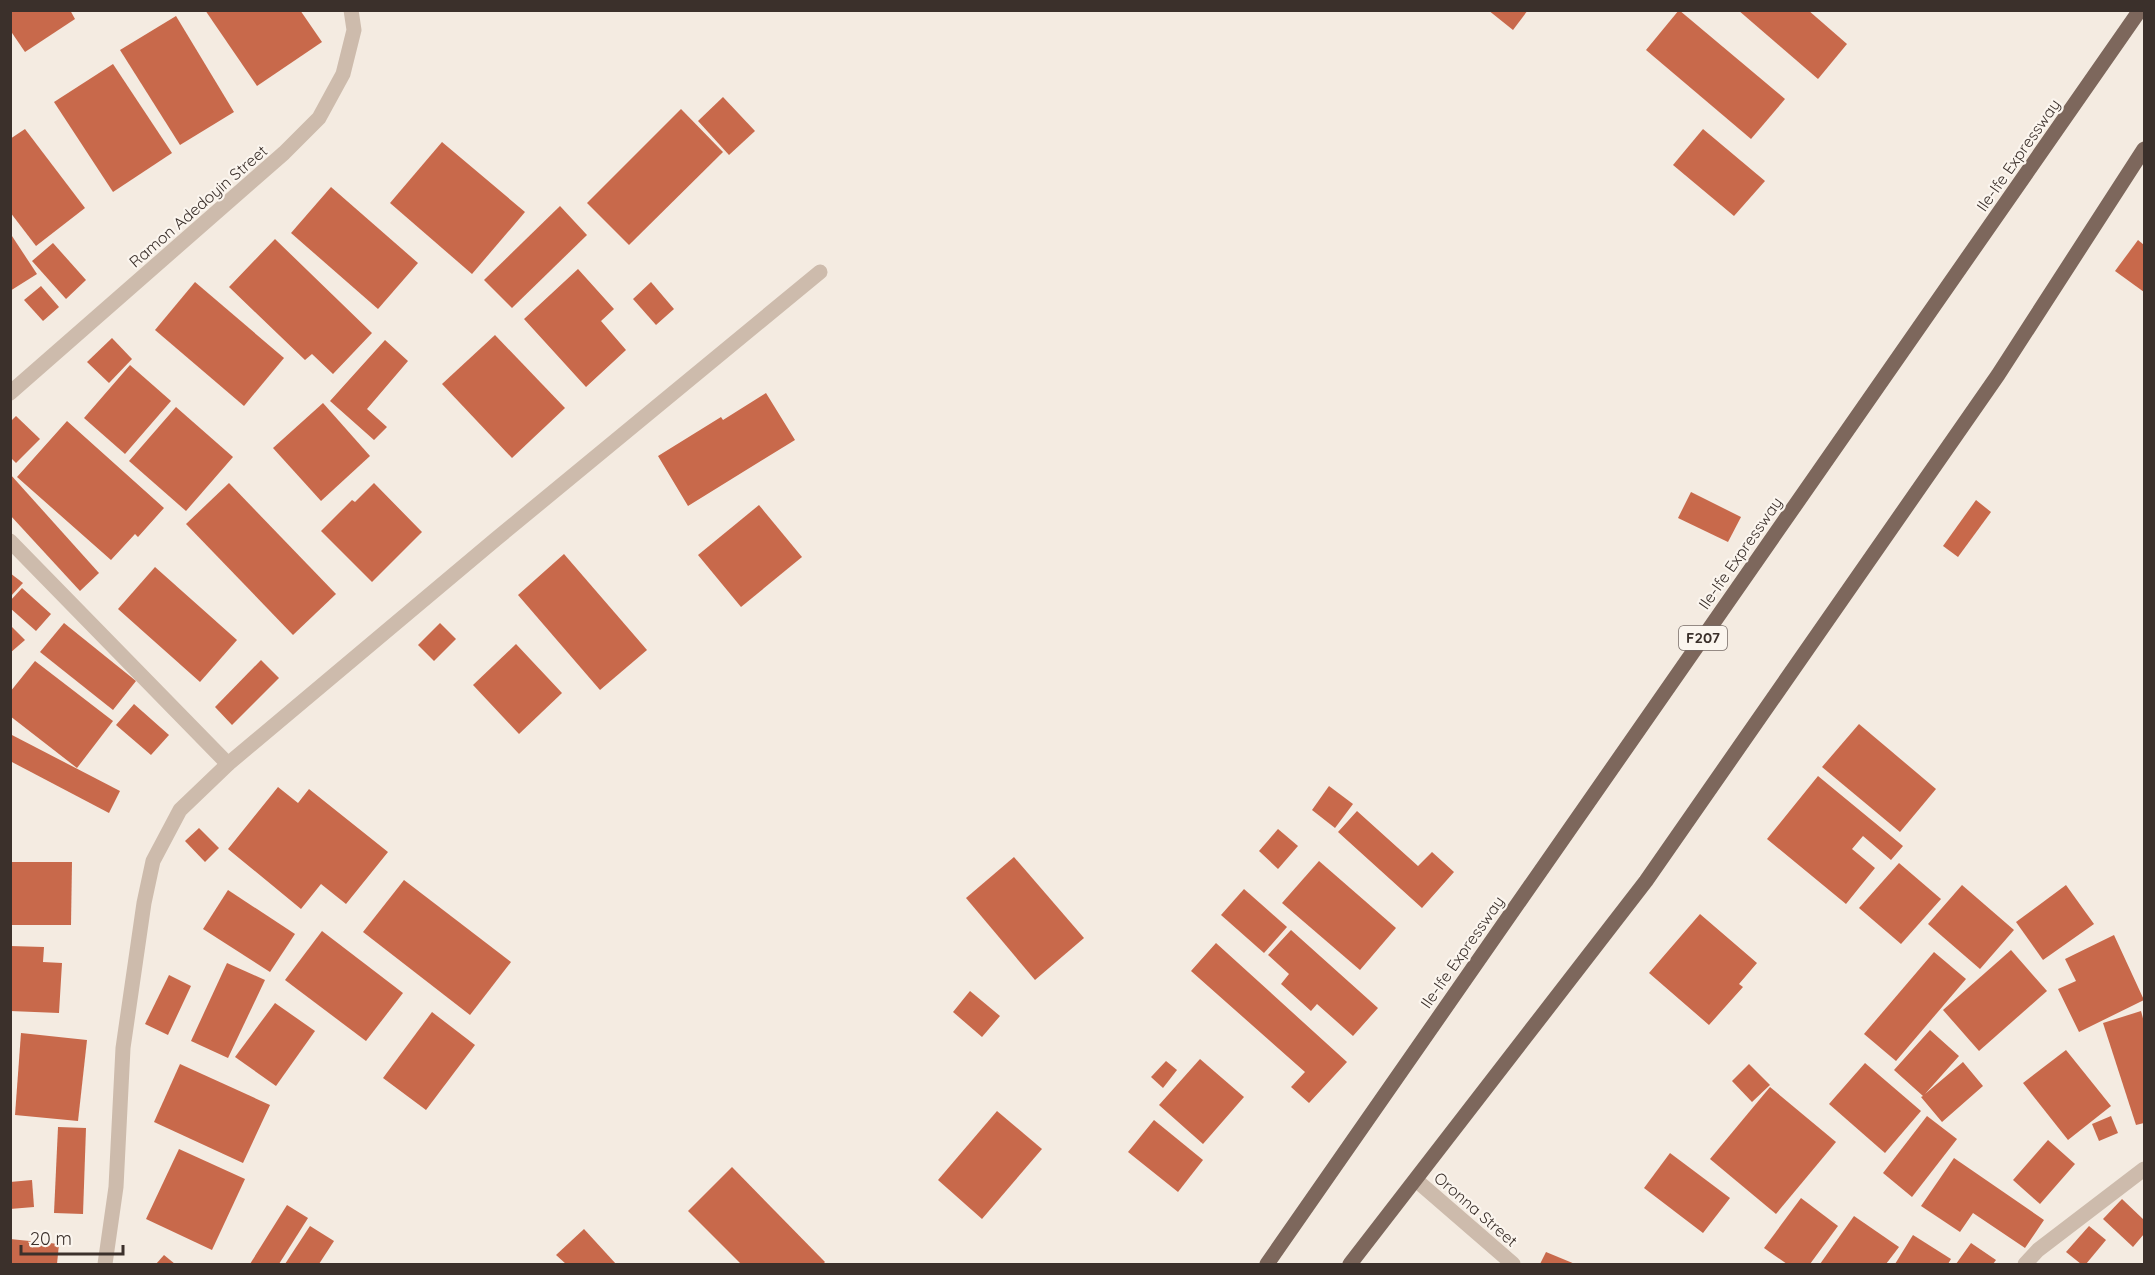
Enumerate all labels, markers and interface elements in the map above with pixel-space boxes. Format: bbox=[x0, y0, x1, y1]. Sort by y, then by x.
street label: Ile-Ife Expressway bbox=[1972, 95, 2064, 215]
street label: Ramon Adedoyin Street bbox=[125, 140, 271, 272]
street label: Ile-Ife Expressway bbox=[1694, 493, 1786, 613]
road number: F207 bbox=[1679, 626, 1727, 650]
street label: Ile-Ife Expressway bbox=[1416, 892, 1508, 1012]
street label: Oronna Street bbox=[1430, 1167, 1522, 1251]
scale bar bbox=[21, 1218, 123, 1256]
text: 20 m bbox=[30, 1227, 72, 1250]

